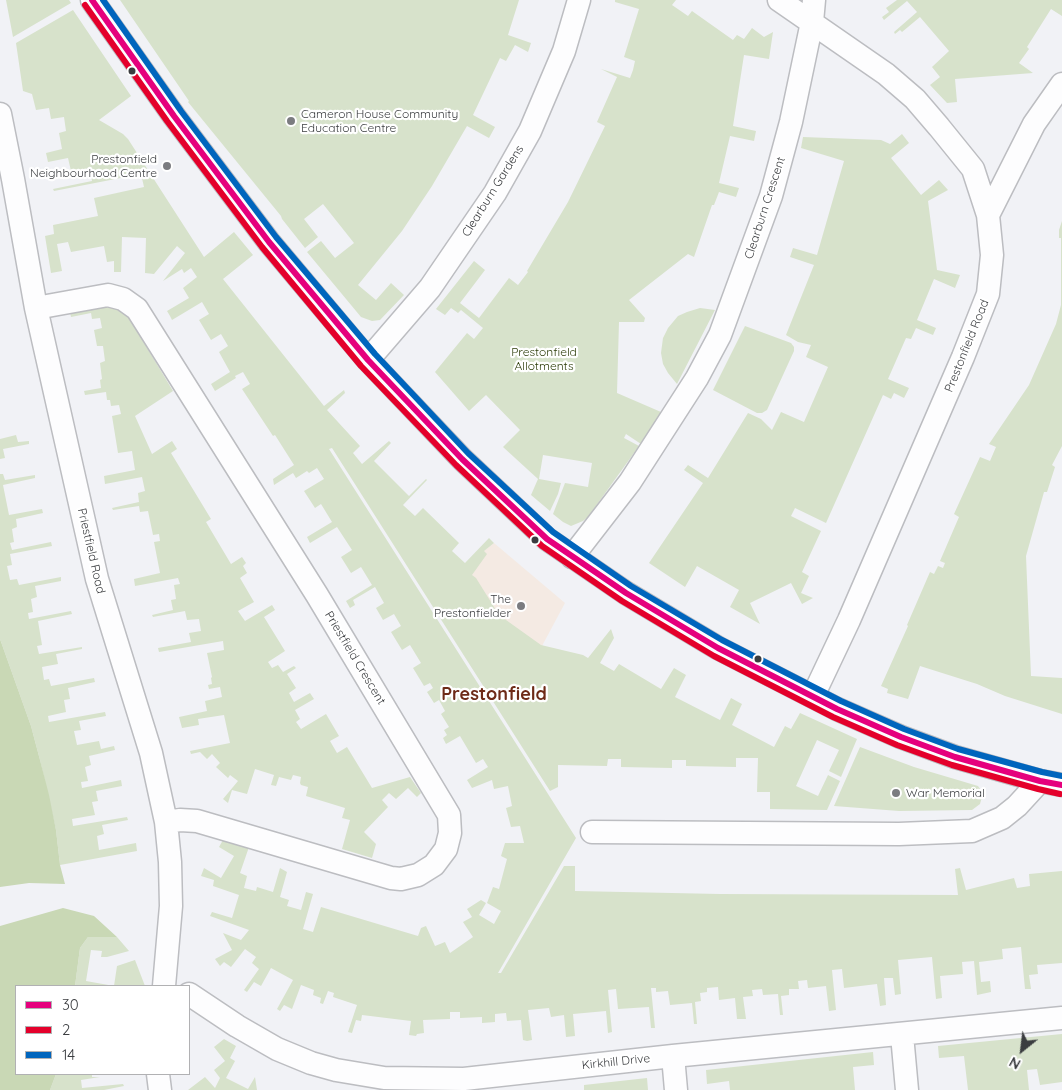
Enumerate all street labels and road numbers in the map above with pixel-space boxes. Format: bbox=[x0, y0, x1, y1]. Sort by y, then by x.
street label: Clearburn Gardens bbox=[459, 143, 527, 239]
street label: Clearburn Crescent bbox=[742, 155, 788, 261]
street label: Prestonfield Road bbox=[942, 298, 992, 394]
street label: Priestfield Road bbox=[74, 507, 108, 595]
street label: Priestfield Crescent bbox=[321, 609, 389, 707]
street label: Kirkhill Drive bbox=[581, 1051, 651, 1073]

